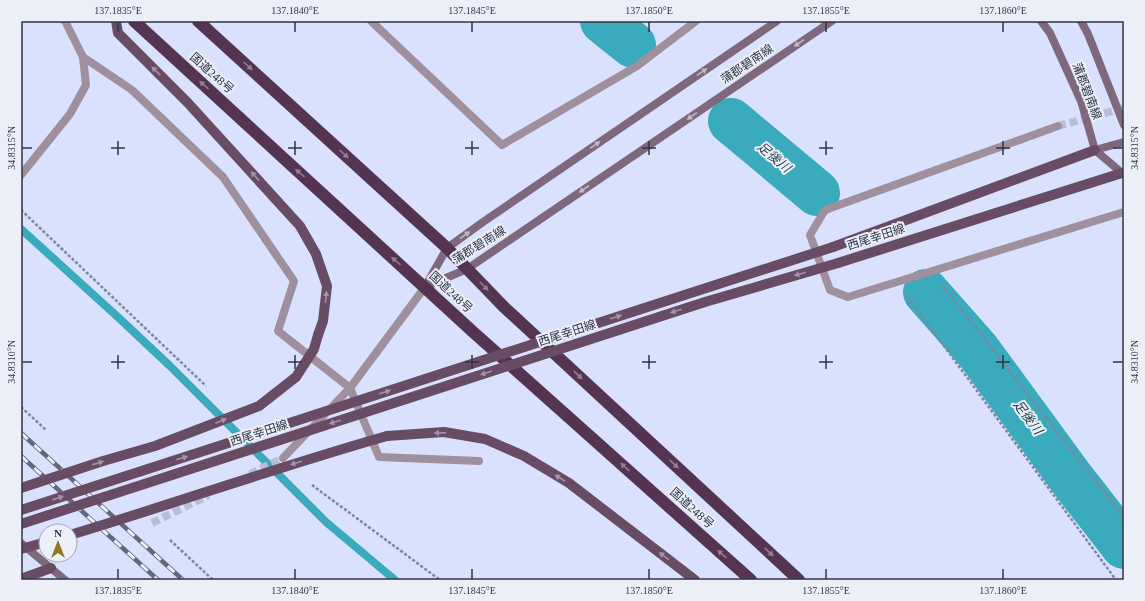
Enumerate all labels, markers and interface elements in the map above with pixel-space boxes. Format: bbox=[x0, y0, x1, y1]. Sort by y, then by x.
text: 137.1835°E bbox=[94, 5, 142, 16]
text: 137.1840°E bbox=[271, 5, 319, 16]
text: 137.1845°E bbox=[448, 5, 496, 16]
text: 137.1850°E bbox=[625, 5, 673, 16]
text: 137.1855°E bbox=[802, 5, 850, 16]
text: 137.1860°E bbox=[979, 5, 1027, 16]
one-way arrow bbox=[794, 39, 805, 47]
street label: 蒲郡碧南線 bbox=[718, 41, 776, 87]
street label: 国道248号 bbox=[187, 50, 237, 96]
street label: 蒲郡碧南線 bbox=[1070, 60, 1104, 122]
one-way arrow bbox=[243, 62, 253, 71]
one-way arrow bbox=[151, 66, 161, 76]
one-way arrow bbox=[697, 68, 708, 76]
one-way arrow bbox=[199, 80, 209, 90]
one-way arrow bbox=[687, 112, 697, 120]
text: 34.8315°N bbox=[6, 126, 17, 170]
text: 34.8315°N bbox=[1129, 126, 1140, 170]
water label: 足後川 bbox=[754, 139, 795, 177]
one-way arrow bbox=[590, 141, 600, 149]
one-way arrow bbox=[339, 149, 349, 159]
one-way arrow bbox=[295, 168, 305, 178]
one-way arrow bbox=[250, 171, 259, 182]
one-way arrow bbox=[579, 185, 590, 193]
street label: 西尾幸田線 bbox=[845, 221, 907, 253]
street label: 蒲郡碧南線 bbox=[450, 223, 508, 267]
one-way arrow bbox=[460, 231, 470, 239]
one-way arrow bbox=[391, 256, 401, 265]
street label: 国道248号 bbox=[426, 268, 476, 316]
one-way arrow bbox=[794, 271, 806, 277]
one-way arrow bbox=[479, 281, 489, 291]
one-way arrow bbox=[322, 291, 329, 303]
one-way arrow bbox=[669, 308, 681, 314]
one-way arrow bbox=[610, 314, 622, 320]
street label: 西尾幸田線 bbox=[536, 317, 598, 349]
text: 34.8310°N bbox=[6, 340, 17, 384]
text: 34.8310°N bbox=[1129, 340, 1140, 384]
one-way arrow bbox=[479, 370, 491, 376]
one-way arrow bbox=[573, 371, 583, 380]
one-way arrow bbox=[380, 389, 392, 395]
water label: 足後川 bbox=[1010, 397, 1047, 439]
street label: 西尾幸田線 bbox=[228, 417, 290, 449]
one-way arrow bbox=[216, 418, 228, 424]
one-way arrow bbox=[329, 419, 341, 425]
one-way arrow bbox=[433, 430, 446, 436]
one-way arrow bbox=[176, 455, 188, 461]
one-way arrow bbox=[92, 459, 104, 465]
one-way arrow bbox=[669, 459, 679, 469]
one-way arrow bbox=[290, 460, 302, 466]
one-way arrow bbox=[620, 463, 630, 472]
one-way arrow bbox=[555, 474, 565, 482]
street label: 国道248号 bbox=[667, 485, 717, 531]
one-way arrow bbox=[52, 495, 64, 501]
north arrow bbox=[38, 523, 78, 563]
text: N bbox=[54, 527, 62, 539]
one-way arrow bbox=[764, 547, 774, 557]
one-way arrow bbox=[717, 549, 727, 559]
one-way arrow bbox=[658, 552, 669, 561]
text: 137.1835°E bbox=[94, 585, 142, 596]
text: 137.1840°E bbox=[271, 585, 319, 596]
text: 137.1845°E bbox=[448, 585, 496, 596]
text: 137.1850°E bbox=[625, 585, 673, 596]
text: 137.1855°E bbox=[802, 585, 850, 596]
text: 137.1860°E bbox=[979, 585, 1027, 596]

